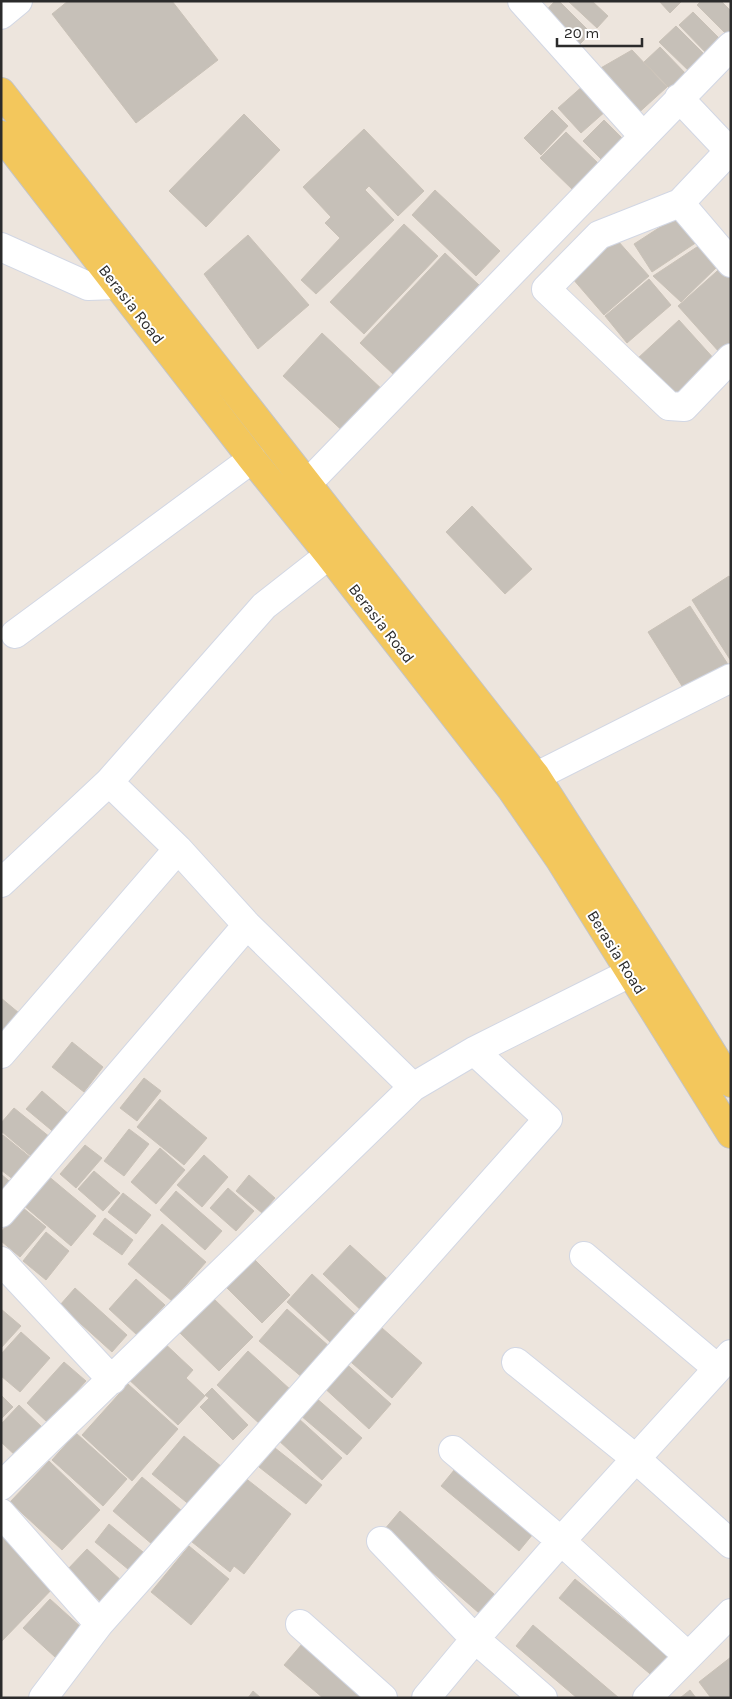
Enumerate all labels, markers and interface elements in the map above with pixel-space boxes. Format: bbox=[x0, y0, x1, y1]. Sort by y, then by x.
scale bar bbox=[557, 15, 642, 47]
text: 20 m bbox=[564, 24, 599, 42]
street label: Berasia Road bbox=[95, 261, 168, 348]
street label: Berasia Road bbox=[345, 580, 418, 667]
street label: Berasia Road bbox=[583, 907, 650, 998]

